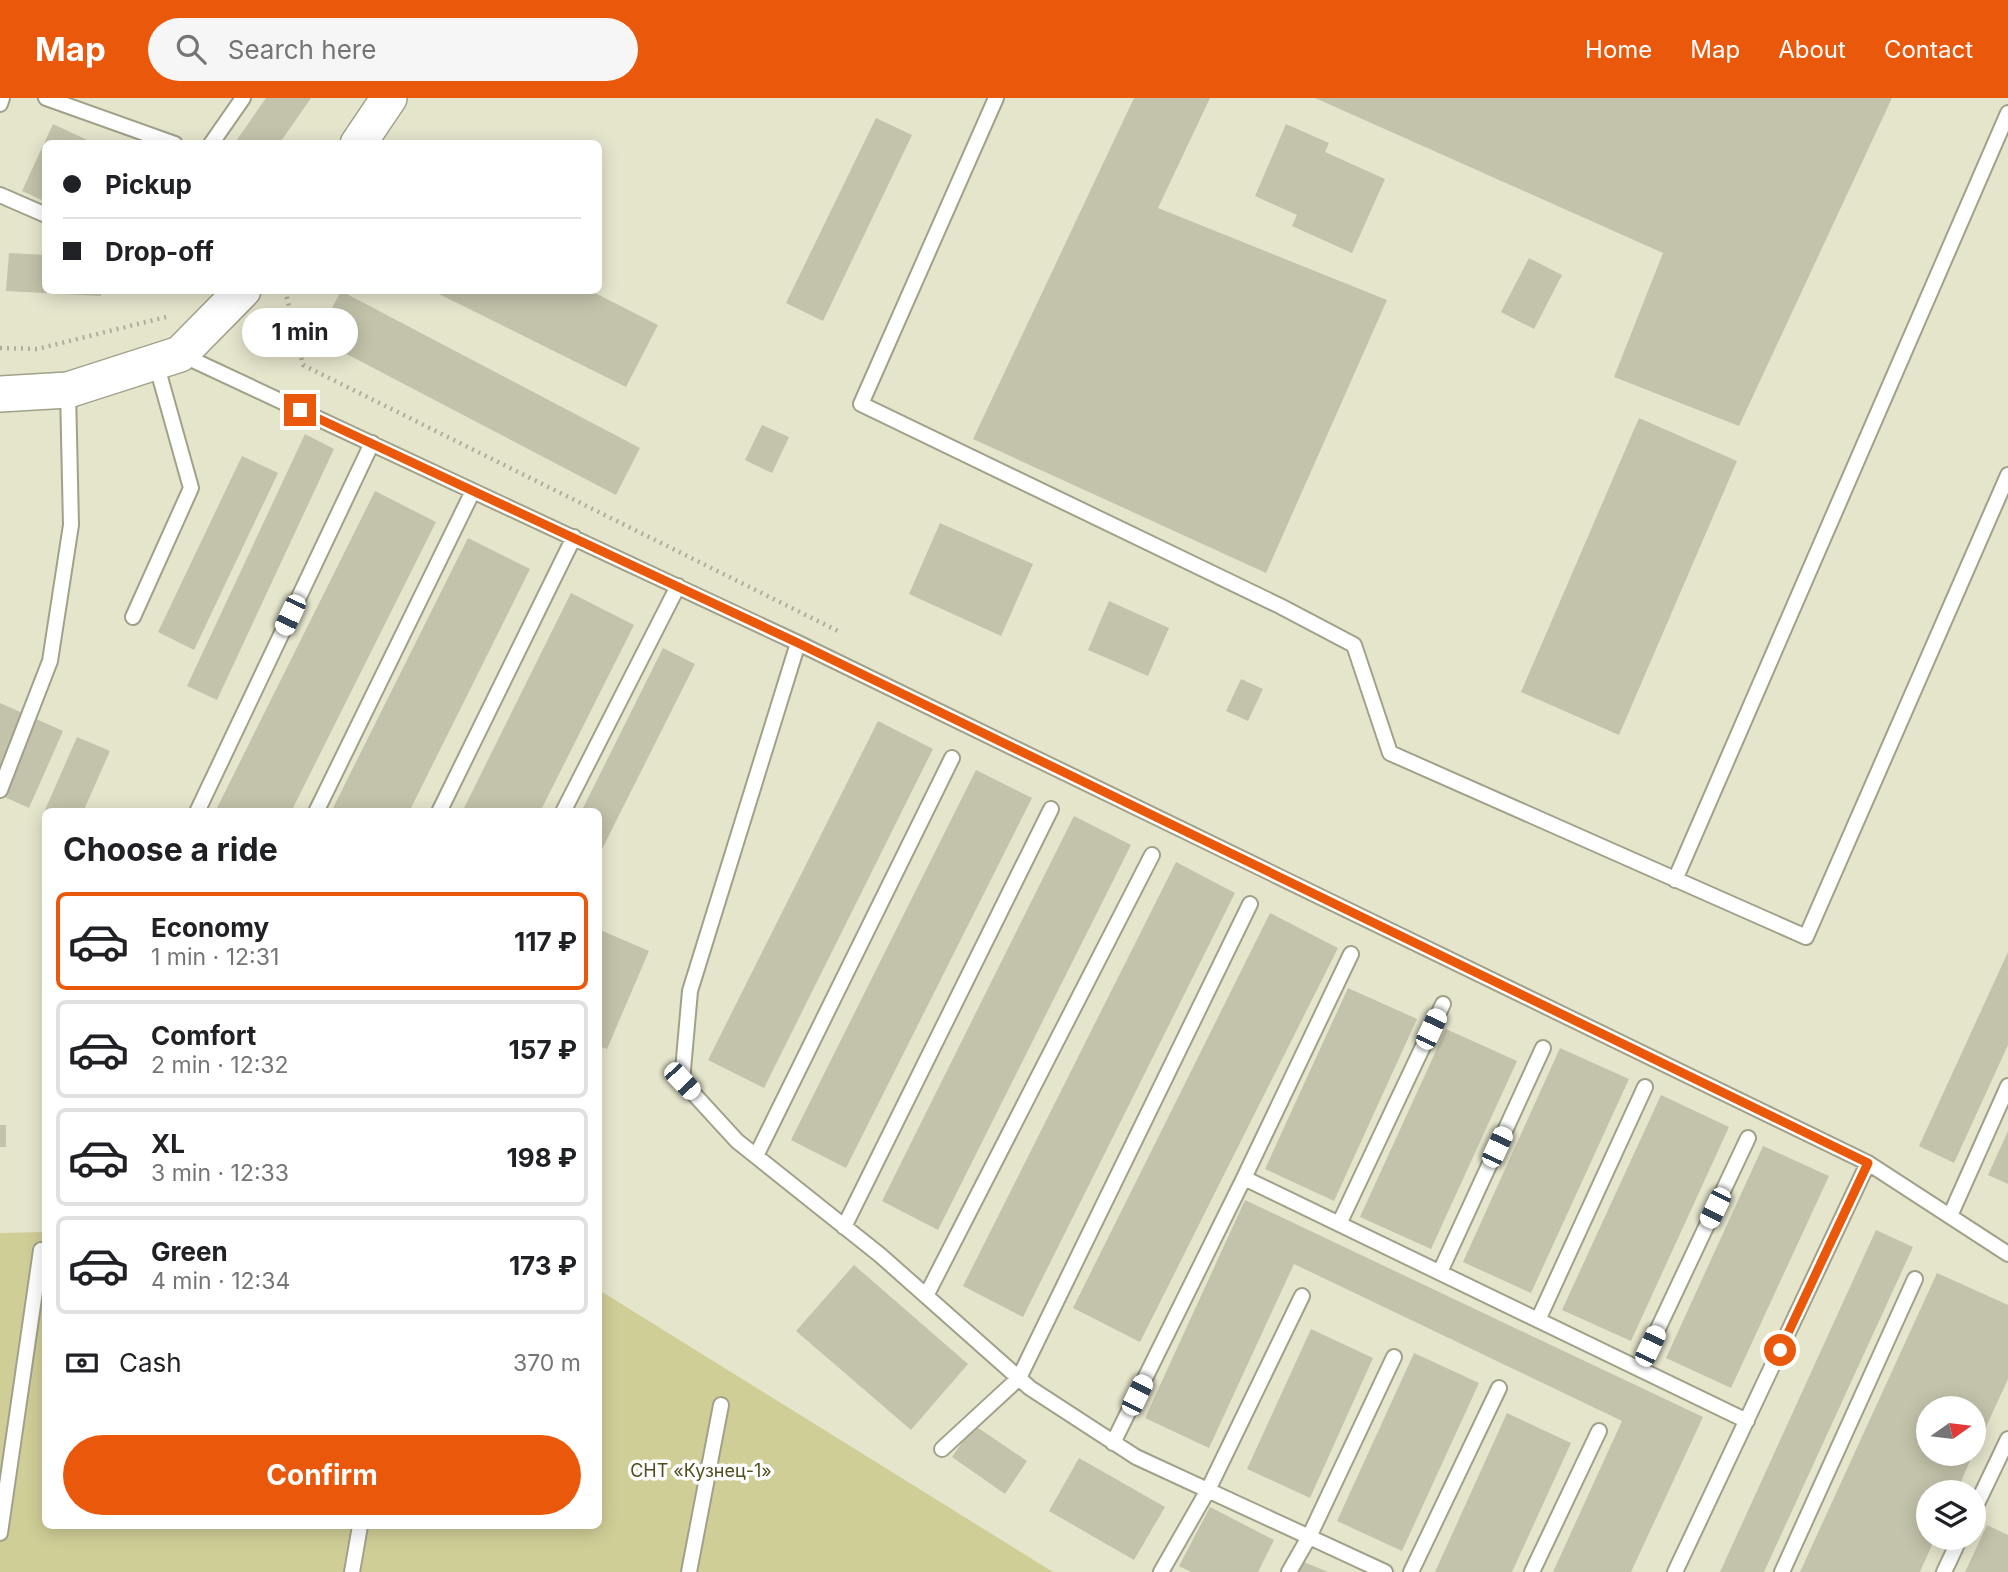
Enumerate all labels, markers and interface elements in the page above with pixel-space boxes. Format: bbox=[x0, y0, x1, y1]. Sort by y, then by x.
search box bbox=[148, 18, 638, 81]
text: Map bbox=[35, 29, 106, 69]
icon: search bbox=[172, 30, 210, 68]
text: Search here bbox=[228, 34, 376, 65]
text: Home bbox=[1585, 35, 1652, 64]
text: Map bbox=[1690, 35, 1740, 64]
text: About bbox=[1778, 35, 1846, 64]
text: Contact bbox=[1884, 35, 1973, 64]
text: Pickup bbox=[105, 169, 192, 200]
text: Drop-off bbox=[105, 236, 214, 267]
callout: 1 min bbox=[242, 308, 358, 358]
text: 1 min bbox=[272, 318, 328, 346]
route end bbox=[284, 394, 316, 426]
car bbox=[272, 592, 309, 638]
text: Choose a ride bbox=[63, 830, 278, 869]
icon: car bbox=[67, 910, 130, 973]
text: Economy bbox=[151, 912, 269, 943]
text: 117 ₽ bbox=[514, 926, 577, 957]
text: 1 min · 12:31 bbox=[151, 943, 279, 971]
car bbox=[1413, 1006, 1450, 1052]
icon: car bbox=[67, 1018, 130, 1081]
text: Comfort bbox=[151, 1020, 256, 1051]
text: 157 ₽ bbox=[509, 1034, 577, 1065]
text: 2 min · 12:32 bbox=[151, 1051, 289, 1079]
car bbox=[660, 1058, 705, 1104]
car bbox=[1479, 1124, 1516, 1170]
icon: car bbox=[67, 1126, 130, 1189]
text: XL bbox=[151, 1128, 185, 1159]
text: 198 ₽ bbox=[507, 1142, 577, 1173]
text: 3 min · 12:33 bbox=[151, 1159, 289, 1187]
car bbox=[1697, 1185, 1734, 1231]
icon: car bbox=[67, 1234, 130, 1297]
text: Green bbox=[151, 1236, 228, 1267]
text: 173 ₽ bbox=[509, 1250, 577, 1281]
text: 4 min · 12:34 bbox=[151, 1267, 290, 1295]
car bbox=[1632, 1323, 1669, 1369]
route start bbox=[1764, 1334, 1796, 1366]
icon: cash bbox=[63, 1344, 101, 1382]
text: Cash bbox=[119, 1347, 182, 1378]
text: 370 m bbox=[513, 1349, 581, 1377]
car bbox=[1119, 1372, 1156, 1418]
north arrow bbox=[1916, 1396, 1986, 1466]
map controls bbox=[1916, 1396, 1986, 1550]
button: Confirm bbox=[63, 1435, 581, 1515]
park label: СНТ «Кузнец-1» bbox=[630, 1460, 772, 1481]
button: layers bbox=[1916, 1480, 1986, 1550]

